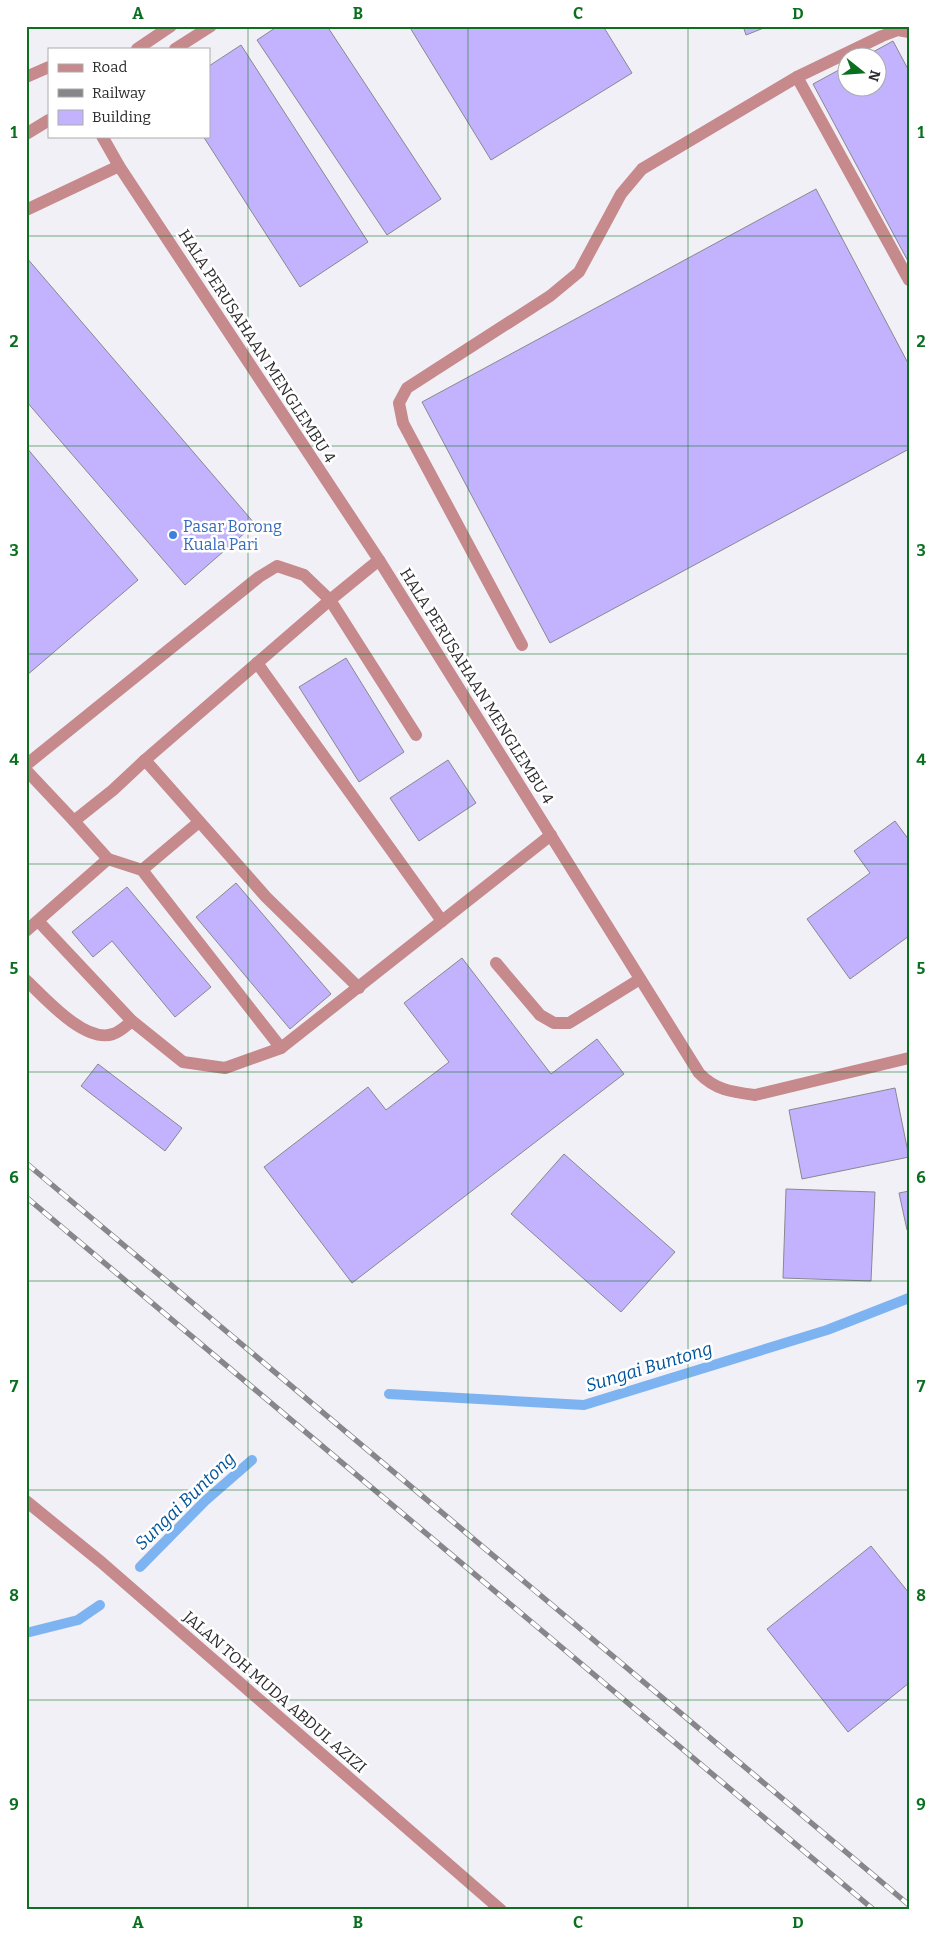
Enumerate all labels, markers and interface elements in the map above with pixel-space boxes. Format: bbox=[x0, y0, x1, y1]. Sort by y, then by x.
text: A bbox=[132, 4, 144, 23]
text: B bbox=[353, 4, 363, 23]
text: C bbox=[573, 4, 583, 23]
text: D bbox=[792, 4, 804, 23]
legend bbox=[48, 48, 210, 138]
north arrow bbox=[838, 48, 888, 98]
text: Road bbox=[92, 58, 127, 76]
text: N bbox=[864, 68, 884, 83]
text: Railway bbox=[92, 84, 146, 102]
text: Building bbox=[92, 108, 151, 126]
text: 1 bbox=[11, 123, 18, 142]
text: 1 bbox=[918, 123, 925, 142]
street label: HALA PERUSAHAAN MENGLEMBU 4 bbox=[174, 226, 340, 467]
text: 2 bbox=[9, 332, 19, 351]
text: 2 bbox=[916, 332, 926, 351]
place label: Pasar Borong Kuala Pari bbox=[183, 517, 282, 554]
marker: Pasar Borong Kuala Pari bbox=[167, 529, 179, 541]
text: 3 bbox=[9, 541, 19, 560]
text: 3 bbox=[916, 541, 926, 560]
street label: HALA PERUSAHAAN MENGLEMBU 4 bbox=[396, 565, 558, 808]
text: 4 bbox=[9, 750, 19, 769]
text: 4 bbox=[916, 750, 926, 769]
text: 5 bbox=[10, 959, 19, 978]
text: 5 bbox=[917, 959, 926, 978]
text: 6 bbox=[9, 1168, 19, 1187]
text: 6 bbox=[916, 1168, 926, 1187]
water label: Sungai Buntong bbox=[583, 1337, 715, 1397]
text: 7 bbox=[10, 1377, 19, 1396]
text: 7 bbox=[917, 1377, 926, 1396]
water label: Sungai Buntong bbox=[130, 1447, 240, 1555]
text: 8 bbox=[9, 1586, 19, 1605]
text: 8 bbox=[916, 1586, 926, 1605]
street label: JALAN TOH MUDA ABDUL AZIZI bbox=[179, 1607, 370, 1777]
text: 9 bbox=[9, 1795, 19, 1814]
text: 9 bbox=[916, 1795, 926, 1814]
text: A bbox=[132, 1913, 144, 1932]
text: B bbox=[353, 1913, 363, 1932]
text: C bbox=[573, 1913, 583, 1932]
text: D bbox=[792, 1913, 804, 1932]

